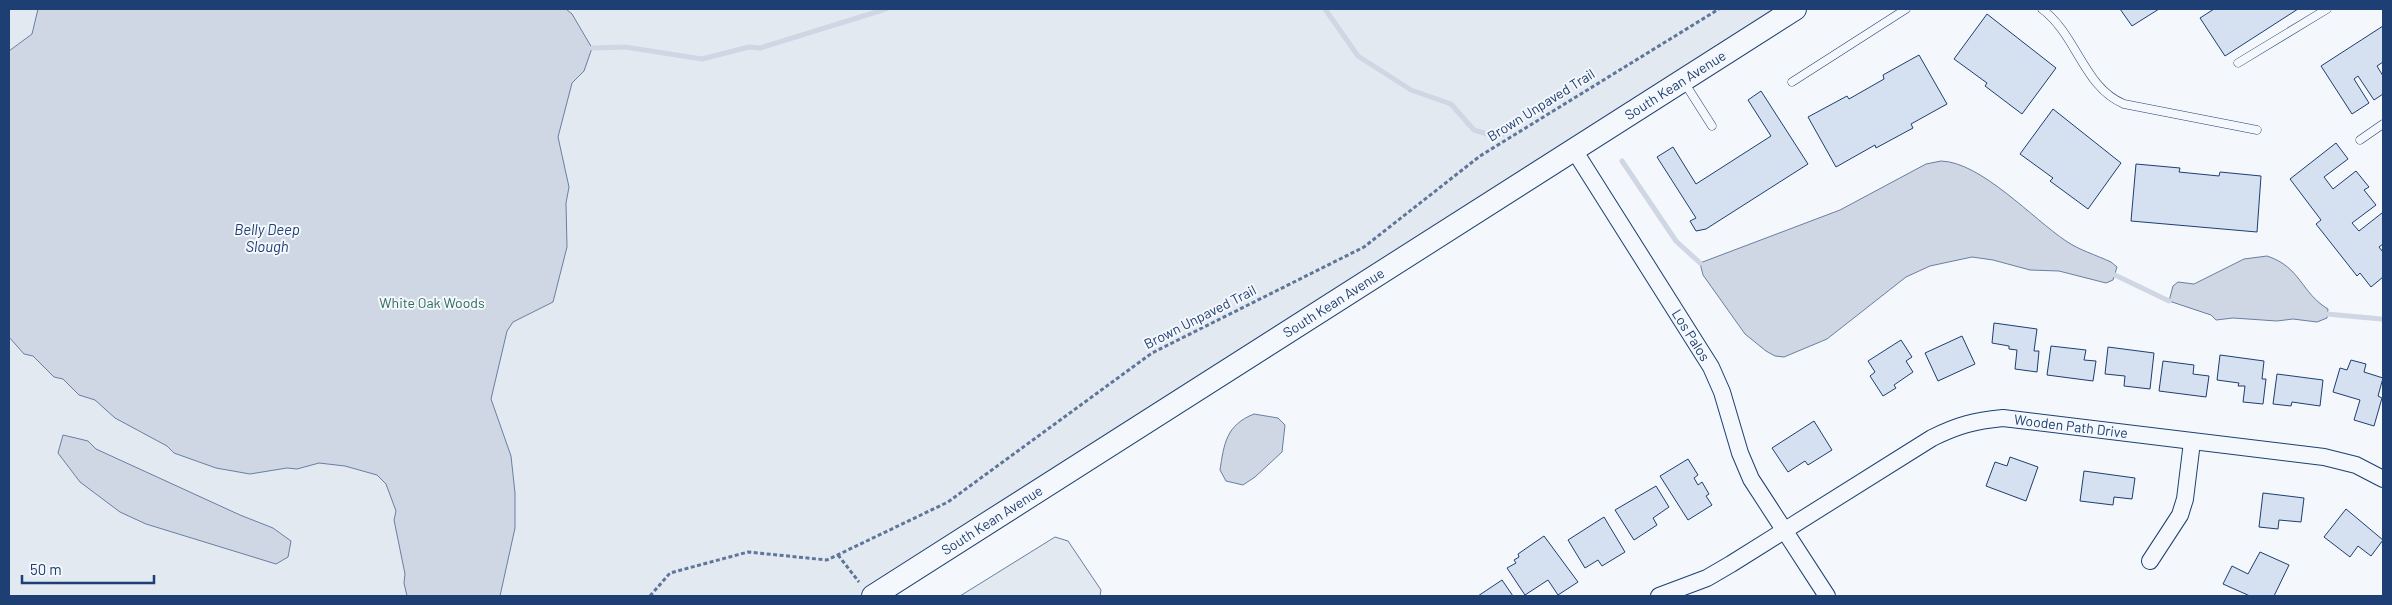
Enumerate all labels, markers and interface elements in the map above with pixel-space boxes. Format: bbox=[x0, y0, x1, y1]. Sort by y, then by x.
street label: South Kean Avenue bbox=[1621, 46, 1729, 123]
street label: Brown Unpaved Trail bbox=[1484, 65, 1598, 145]
water label: Belly Deep Slough bbox=[234, 220, 300, 255]
street label: South Kean Avenue bbox=[1280, 264, 1387, 341]
street label: Brown Unpaved Trail bbox=[1141, 281, 1259, 352]
park label: White Oak Woods bbox=[379, 294, 485, 311]
street label: Los Palos bbox=[1669, 306, 1714, 364]
street label: Wooden Path Drive bbox=[2013, 410, 2129, 441]
street label: South Kean Avenue bbox=[938, 481, 1045, 558]
scale bar bbox=[22, 552, 155, 584]
text: 50 m bbox=[30, 560, 62, 578]

